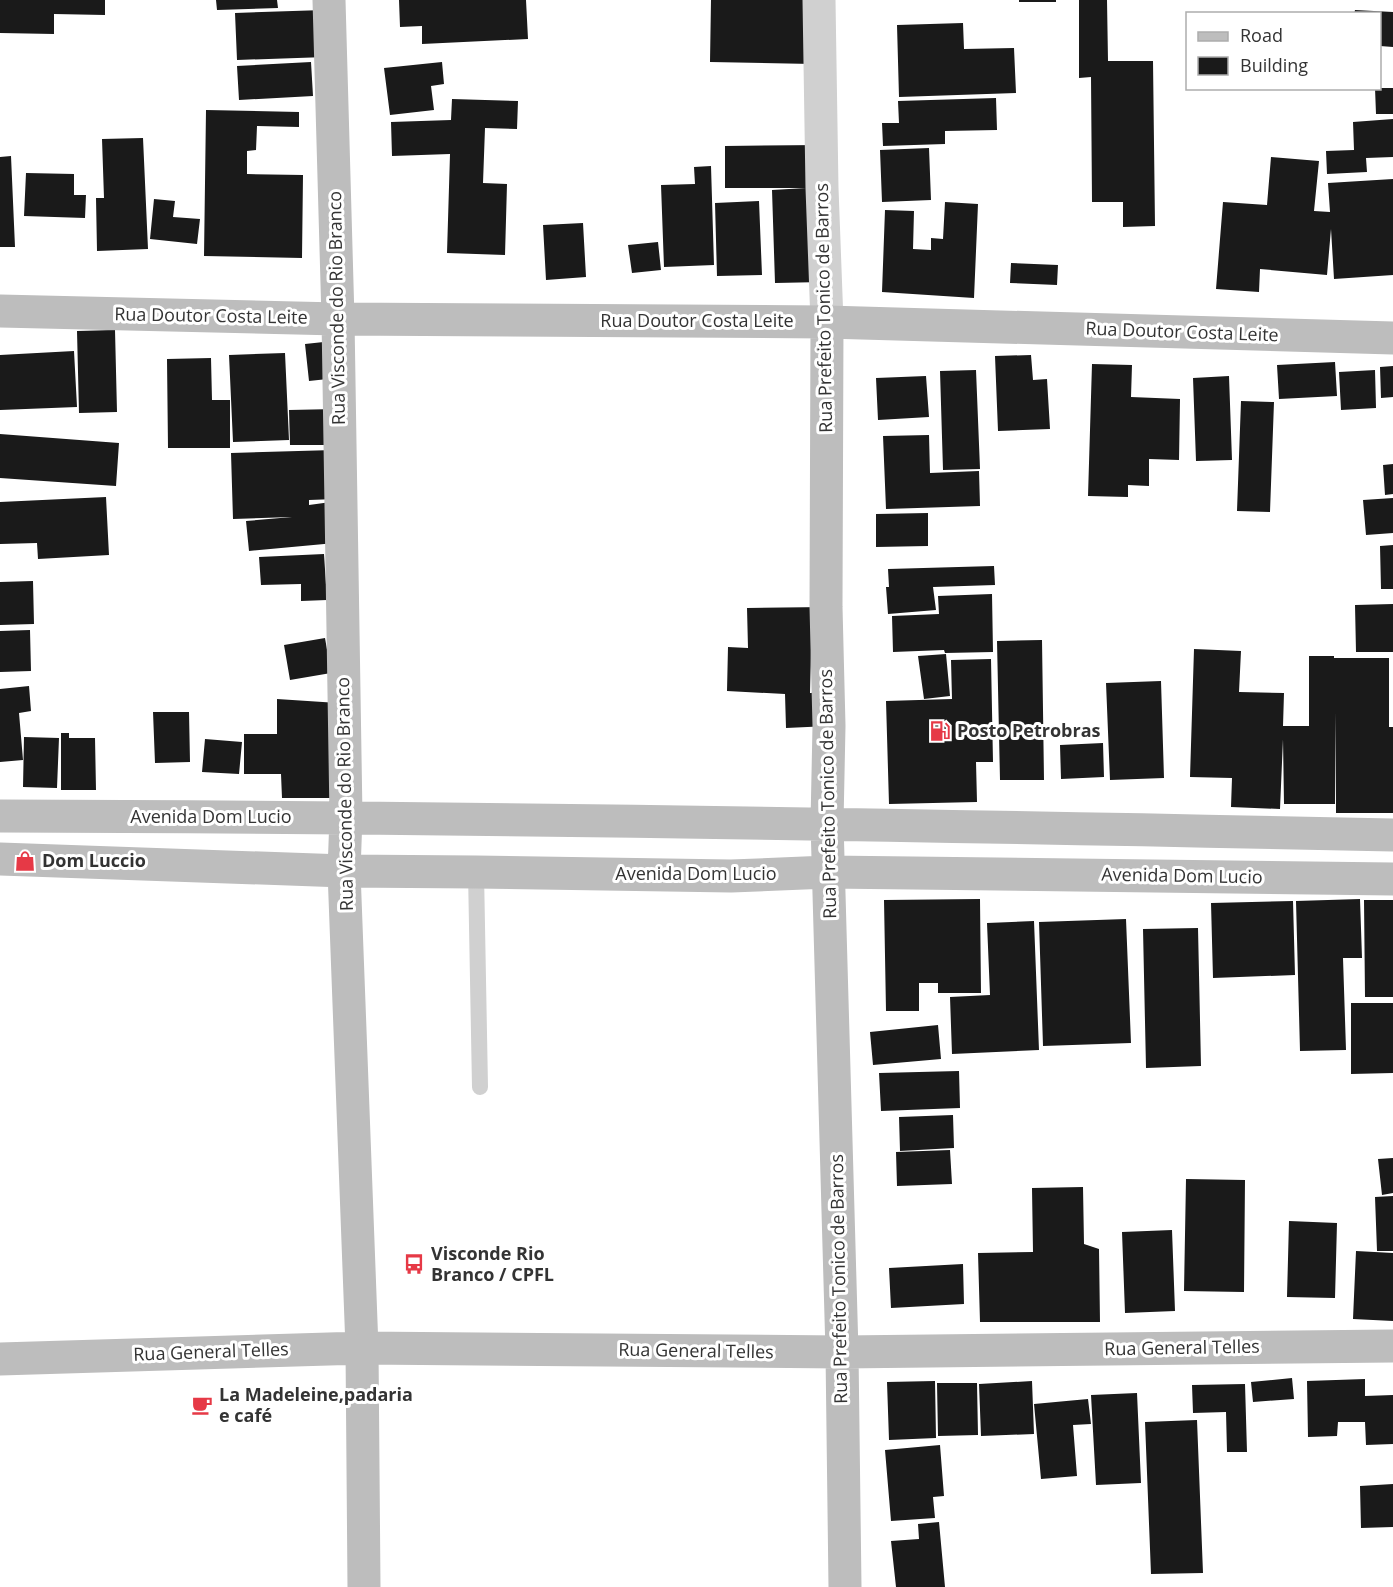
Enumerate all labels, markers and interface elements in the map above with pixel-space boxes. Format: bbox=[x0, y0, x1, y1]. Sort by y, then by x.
legend bbox=[1186, 12, 1381, 90]
text: Road bbox=[1240, 23, 1283, 47]
text: Building bbox=[1240, 53, 1308, 77]
street label: Rua Prefeito Tonico de Barros bbox=[809, 183, 837, 433]
street label: Rua Visconde do Rio Branco bbox=[322, 191, 350, 425]
street label: Rua Doutor Costa Leite bbox=[114, 301, 308, 329]
street label: Rua Doutor Costa Leite bbox=[600, 308, 794, 332]
street label: Rua Doutor Costa Leite bbox=[1085, 316, 1279, 346]
street label: Rua Prefeito Tonico de Barros bbox=[813, 669, 841, 919]
street label: Rua Visconde do Rio Branco bbox=[330, 677, 358, 911]
place label: Posto Petrobras bbox=[957, 718, 1101, 742]
fuel station icon: Posto Petrobras bbox=[928, 719, 952, 743]
street label: Avenida Dom Lucio bbox=[130, 804, 292, 828]
place label: Dom Luccio bbox=[42, 848, 146, 872]
shop icon: Dom Luccio bbox=[13, 849, 37, 873]
street label: Avenida Dom Lucio bbox=[615, 861, 777, 885]
street label: Avenida Dom Lucio bbox=[1101, 862, 1263, 888]
street label: Rua Prefeito Tonico de Barros bbox=[824, 1154, 852, 1404]
place label: Visconde Rio Branco / CPFL bbox=[431, 1241, 554, 1286]
bus stop icon: Visconde Rio Branco / CPFL bbox=[402, 1252, 426, 1276]
street label: Rua General Telles bbox=[1104, 1334, 1260, 1360]
street label: Rua General Telles bbox=[133, 1336, 289, 1366]
street label: Rua General Telles bbox=[618, 1337, 774, 1363]
place label: La Madeleine,padaria e café bbox=[219, 1382, 413, 1427]
cafe icon: La Madeleine,padaria e café bbox=[190, 1393, 214, 1417]

